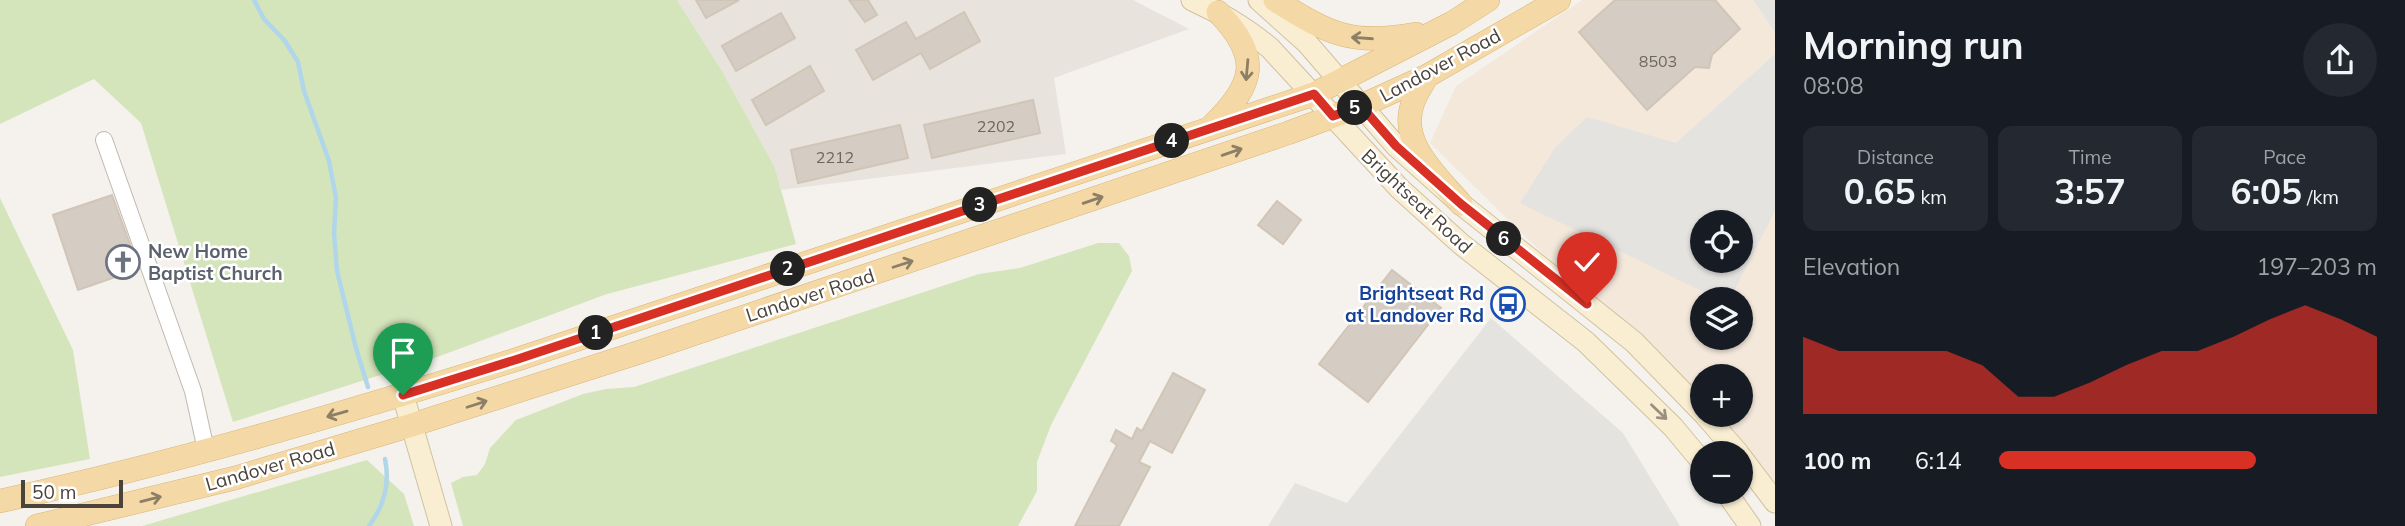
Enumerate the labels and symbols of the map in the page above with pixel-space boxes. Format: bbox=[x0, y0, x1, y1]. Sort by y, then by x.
street label: Landover Road bbox=[1375, 23, 1505, 107]
one-way arrow bbox=[1351, 32, 1374, 45]
house number: 8503 bbox=[1639, 51, 1677, 71]
one-way arrow bbox=[1240, 58, 1253, 81]
pin: 5 bbox=[1338, 90, 1372, 126]
house number: 2202 bbox=[977, 116, 1015, 136]
pin: 4 bbox=[1154, 124, 1190, 158]
street label: Brightseat Road bbox=[1357, 143, 1477, 259]
one-way arrow bbox=[1221, 145, 1243, 158]
house number: 2212 bbox=[816, 147, 854, 167]
pin: 3 bbox=[962, 188, 998, 222]
one-way arrow bbox=[1082, 193, 1104, 206]
pin: 6 bbox=[1486, 222, 1522, 256]
pin bbox=[1557, 232, 1617, 304]
place label: New Home Baptist Church bbox=[148, 239, 283, 285]
church icon: New Home Baptist Church bbox=[104, 243, 142, 281]
pin: 2 bbox=[770, 252, 806, 286]
one-way arrow bbox=[891, 257, 913, 269]
street label: Landover Road bbox=[743, 263, 877, 327]
place label: Brightseat Rd at Landover Rd bbox=[1345, 281, 1484, 327]
bus stop icon: Brightseat Rd at Landover Rd bbox=[1489, 285, 1527, 323]
pin: 1 bbox=[578, 316, 614, 350]
pin bbox=[373, 323, 433, 395]
one-way arrow bbox=[465, 397, 487, 410]
one-way arrow bbox=[1650, 404, 1667, 421]
one-way arrow bbox=[327, 408, 349, 421]
street label: Landover Road bbox=[202, 436, 338, 496]
scale bar bbox=[21, 477, 122, 509]
one-way arrow bbox=[139, 491, 161, 504]

